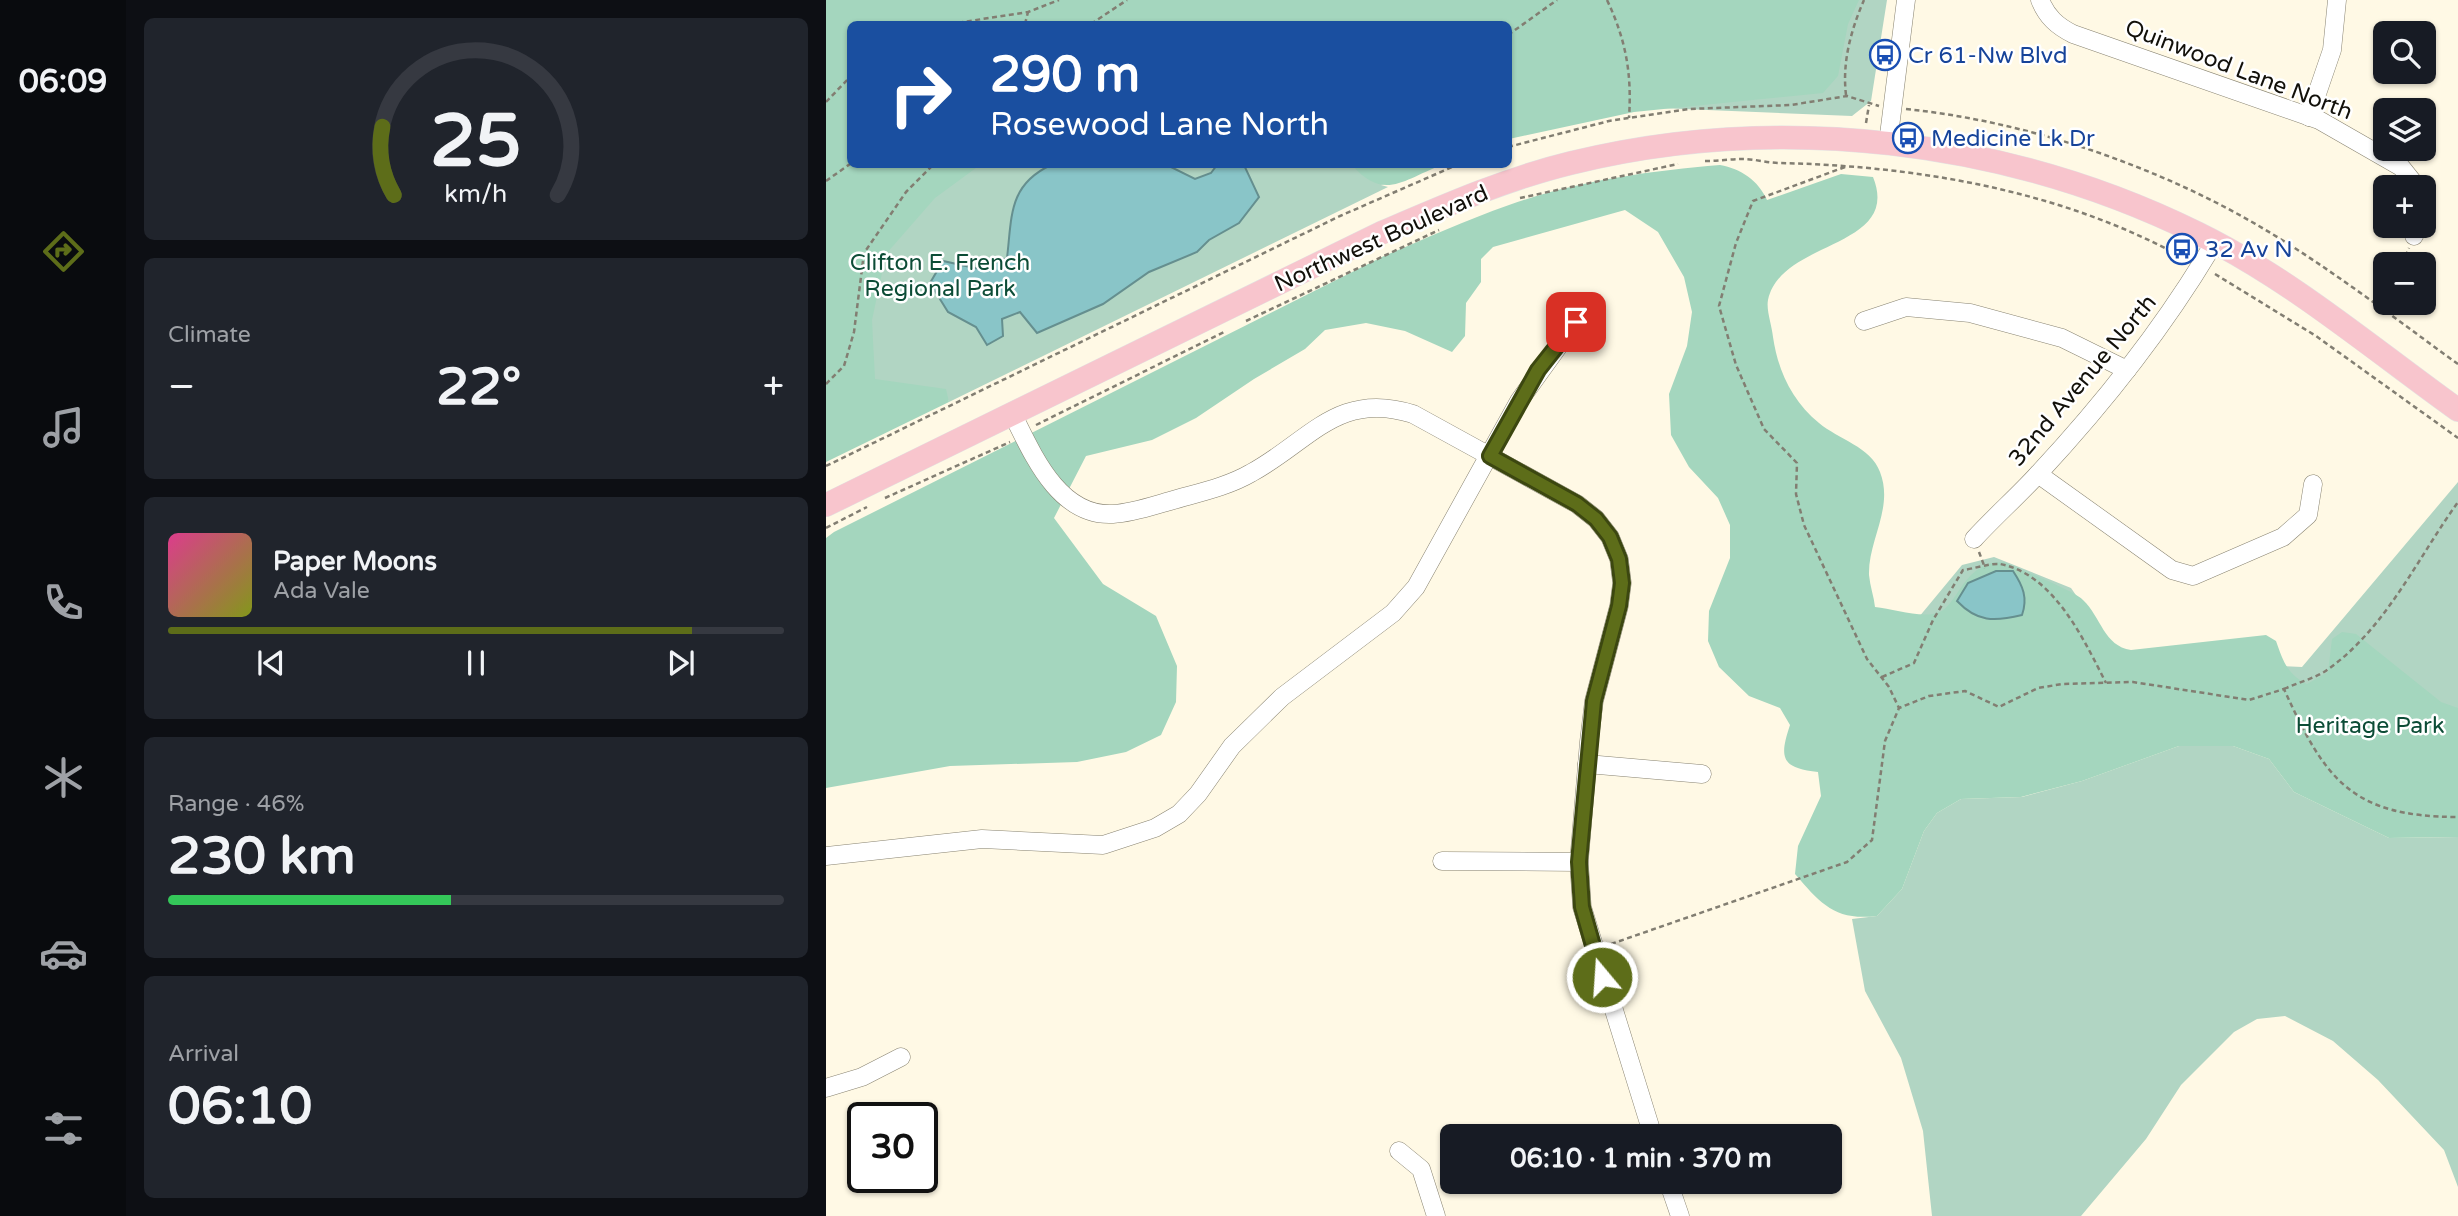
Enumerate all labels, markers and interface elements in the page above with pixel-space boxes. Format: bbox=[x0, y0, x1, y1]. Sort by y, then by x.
street label: Quinwood Lane North bbox=[2121, 14, 2356, 126]
map controls bbox=[2373, 21, 2436, 315]
button: search bbox=[2373, 21, 2436, 84]
bus stop icon: Cr 61-Nw Blvd bbox=[1868, 38, 1902, 72]
place label: Cr 61-Nw Blvd bbox=[1908, 42, 2067, 70]
text: 290 m bbox=[990, 46, 1140, 105]
icon: right bbox=[875, 49, 966, 140]
text: 06:09 bbox=[19, 63, 107, 101]
text: 25 bbox=[430, 98, 522, 186]
button: layers bbox=[2373, 98, 2436, 161]
text: Rosewood Lane North bbox=[990, 106, 1329, 144]
bus stop icon: Medicine Lk Dr bbox=[1891, 121, 1925, 155]
place label: Medicine Lk Dr bbox=[1931, 125, 2095, 153]
button: + bbox=[2373, 175, 2436, 238]
text: km/h bbox=[445, 179, 507, 209]
street label: Northwest Boulevard bbox=[1270, 179, 1492, 299]
icon: directions bbox=[39, 227, 88, 276]
bus stop icon: 32 Av N bbox=[2165, 232, 2199, 266]
place label: 32 Av N bbox=[2205, 236, 2293, 264]
park label: Clifton E. French Regional Park bbox=[850, 249, 1030, 303]
button: − bbox=[2373, 252, 2436, 315]
street label: 32nd Avenue North bbox=[2003, 289, 2163, 472]
pin bbox=[1546, 292, 1606, 352]
icon: arrive bbox=[1557, 303, 1595, 341]
text: Climate bbox=[168, 321, 251, 349]
text: 22° bbox=[436, 356, 521, 419]
text: − bbox=[168, 364, 195, 410]
text: + bbox=[763, 364, 784, 410]
icon: music bbox=[39, 403, 88, 452]
text: Paper Moons bbox=[273, 546, 437, 577]
text: Ada Vale bbox=[273, 577, 370, 605]
icon: phone bbox=[39, 578, 88, 627]
icon: previous bbox=[252, 644, 290, 682]
icon: pause bbox=[457, 644, 495, 682]
icon: next bbox=[662, 644, 700, 682]
park label: Heritage Park bbox=[2296, 712, 2444, 740]
icon: climate bbox=[39, 753, 88, 802]
text: Range · 46% bbox=[168, 790, 304, 818]
text: 230 km bbox=[168, 825, 356, 888]
icon: car bbox=[39, 929, 88, 978]
position arrow bbox=[1565, 940, 1639, 1014]
text: Arrival bbox=[168, 1040, 239, 1068]
text: 06:10 bbox=[168, 1075, 312, 1138]
speed limit sign: 30 bbox=[847, 1102, 938, 1193]
icon: filters bbox=[39, 1104, 88, 1153]
text: 06:10 · 1 min · 370 m bbox=[1510, 1143, 1772, 1174]

